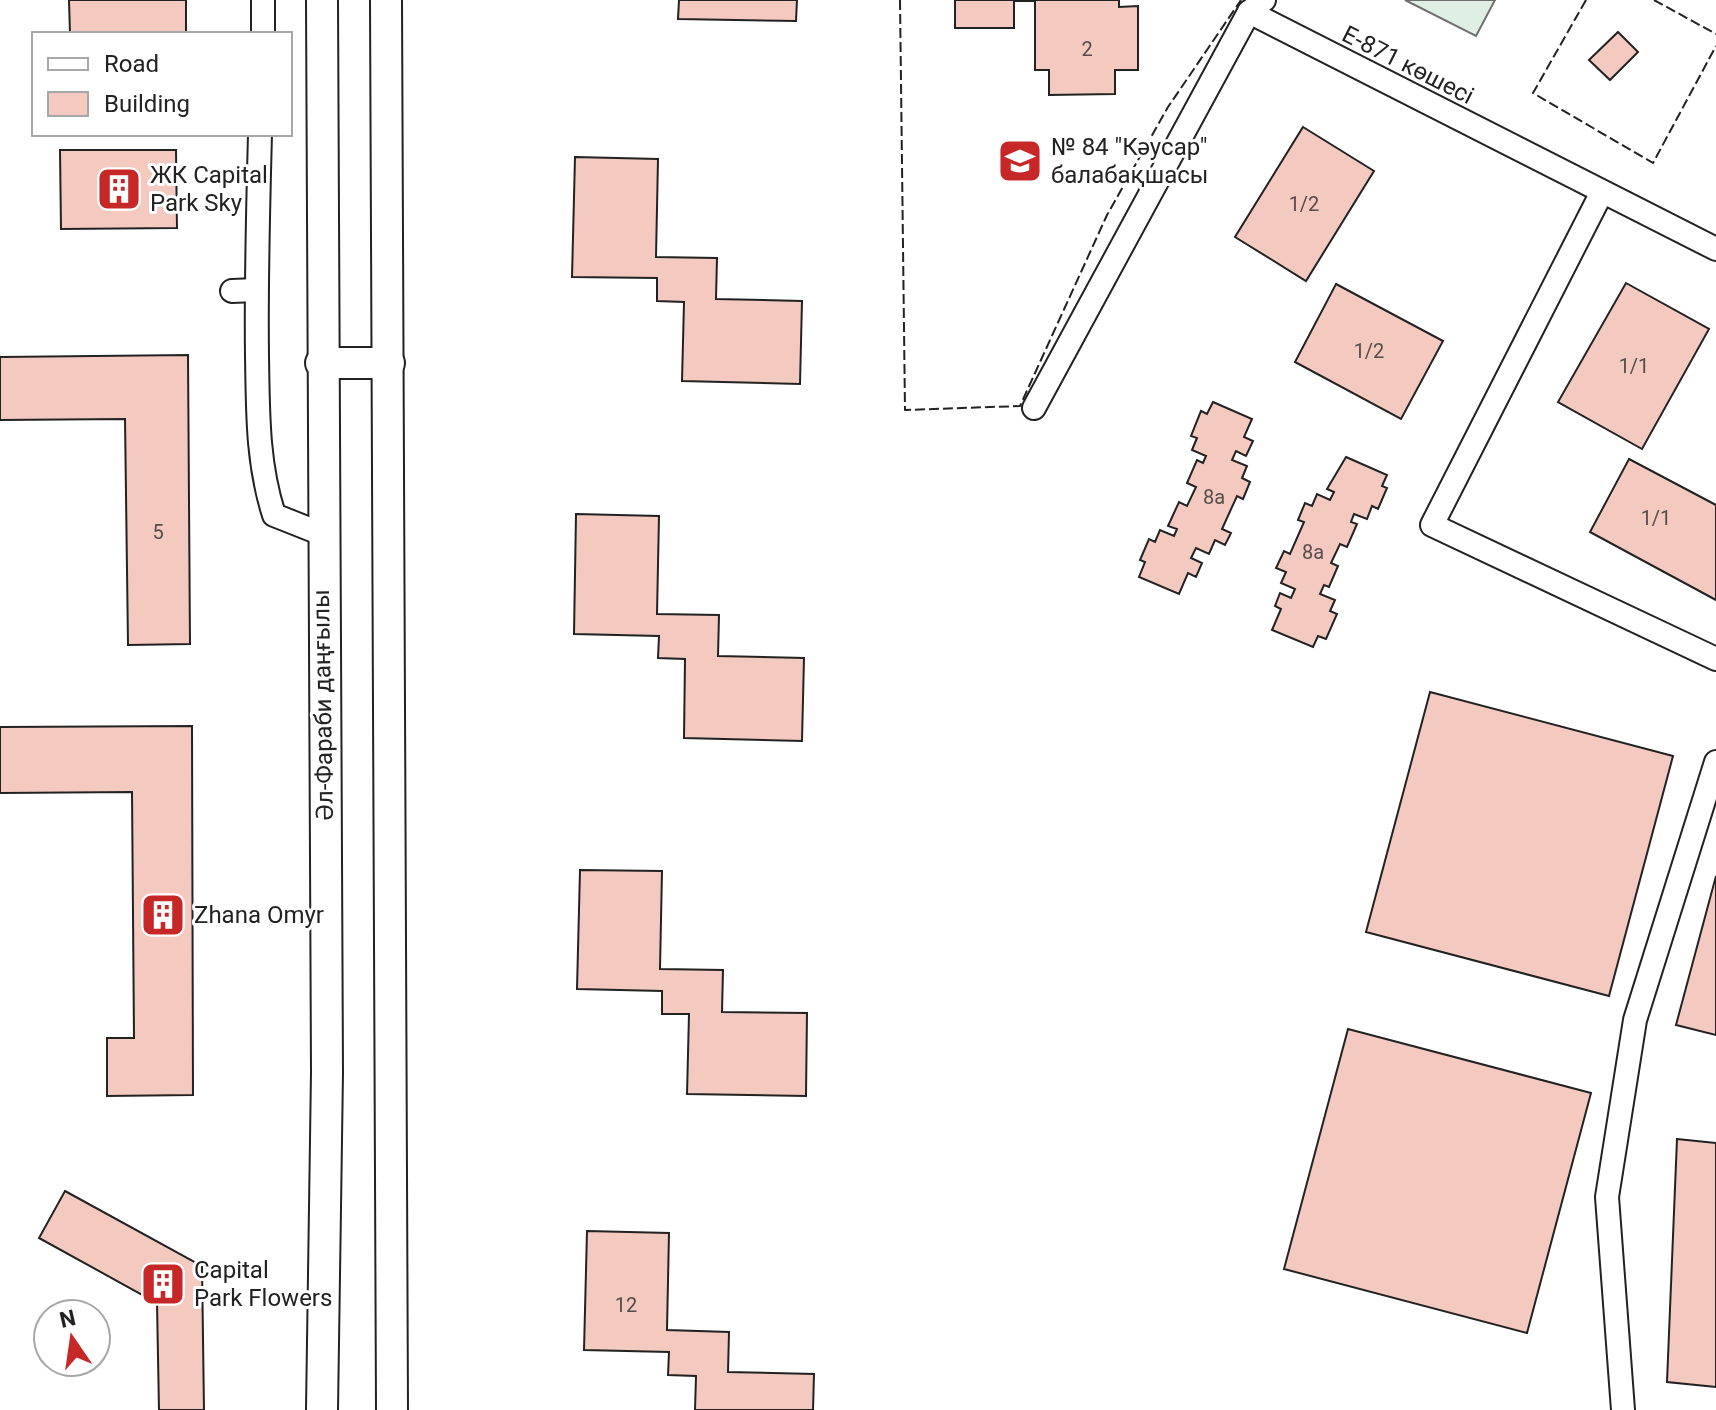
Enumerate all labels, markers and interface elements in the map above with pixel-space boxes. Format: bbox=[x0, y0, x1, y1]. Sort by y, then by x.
street label: Е-871 көшесі bbox=[1338, 20, 1478, 110]
legend bbox=[32, 32, 292, 136]
house number: 2 bbox=[1081, 37, 1093, 61]
text: Road bbox=[104, 50, 159, 78]
text: Building bbox=[104, 90, 190, 118]
place label: № 84 "Кәусар" балабақшасы bbox=[1051, 133, 1208, 189]
school or university icon: № 84 "Кәусар" балабақшасы bbox=[996, 137, 1044, 185]
place label: ЖК Capital Park Sky bbox=[150, 161, 268, 217]
building icon: ЖК Capital Park Sky bbox=[95, 165, 143, 213]
house number: 1/2 bbox=[1289, 192, 1319, 216]
house number: 1/2 bbox=[1354, 339, 1384, 363]
house number: 1/1 bbox=[1619, 354, 1649, 378]
house number: 8а bbox=[1203, 485, 1225, 509]
house number: 1/1 bbox=[1641, 506, 1671, 530]
house number: 5 bbox=[152, 520, 164, 544]
house number: 8а bbox=[1302, 540, 1324, 564]
street label: Әл-Фараби даңғылы bbox=[307, 589, 339, 821]
building icon: Zhana Omyr bbox=[139, 891, 187, 939]
place label: Zhana Omyr bbox=[194, 901, 324, 929]
place label: Capital Park Flowers bbox=[194, 1256, 332, 1312]
building icon: Capital Park Flowers bbox=[139, 1260, 187, 1308]
house number: 12 bbox=[615, 1293, 637, 1317]
north arrow bbox=[32, 1298, 112, 1378]
text: N bbox=[57, 1305, 78, 1333]

